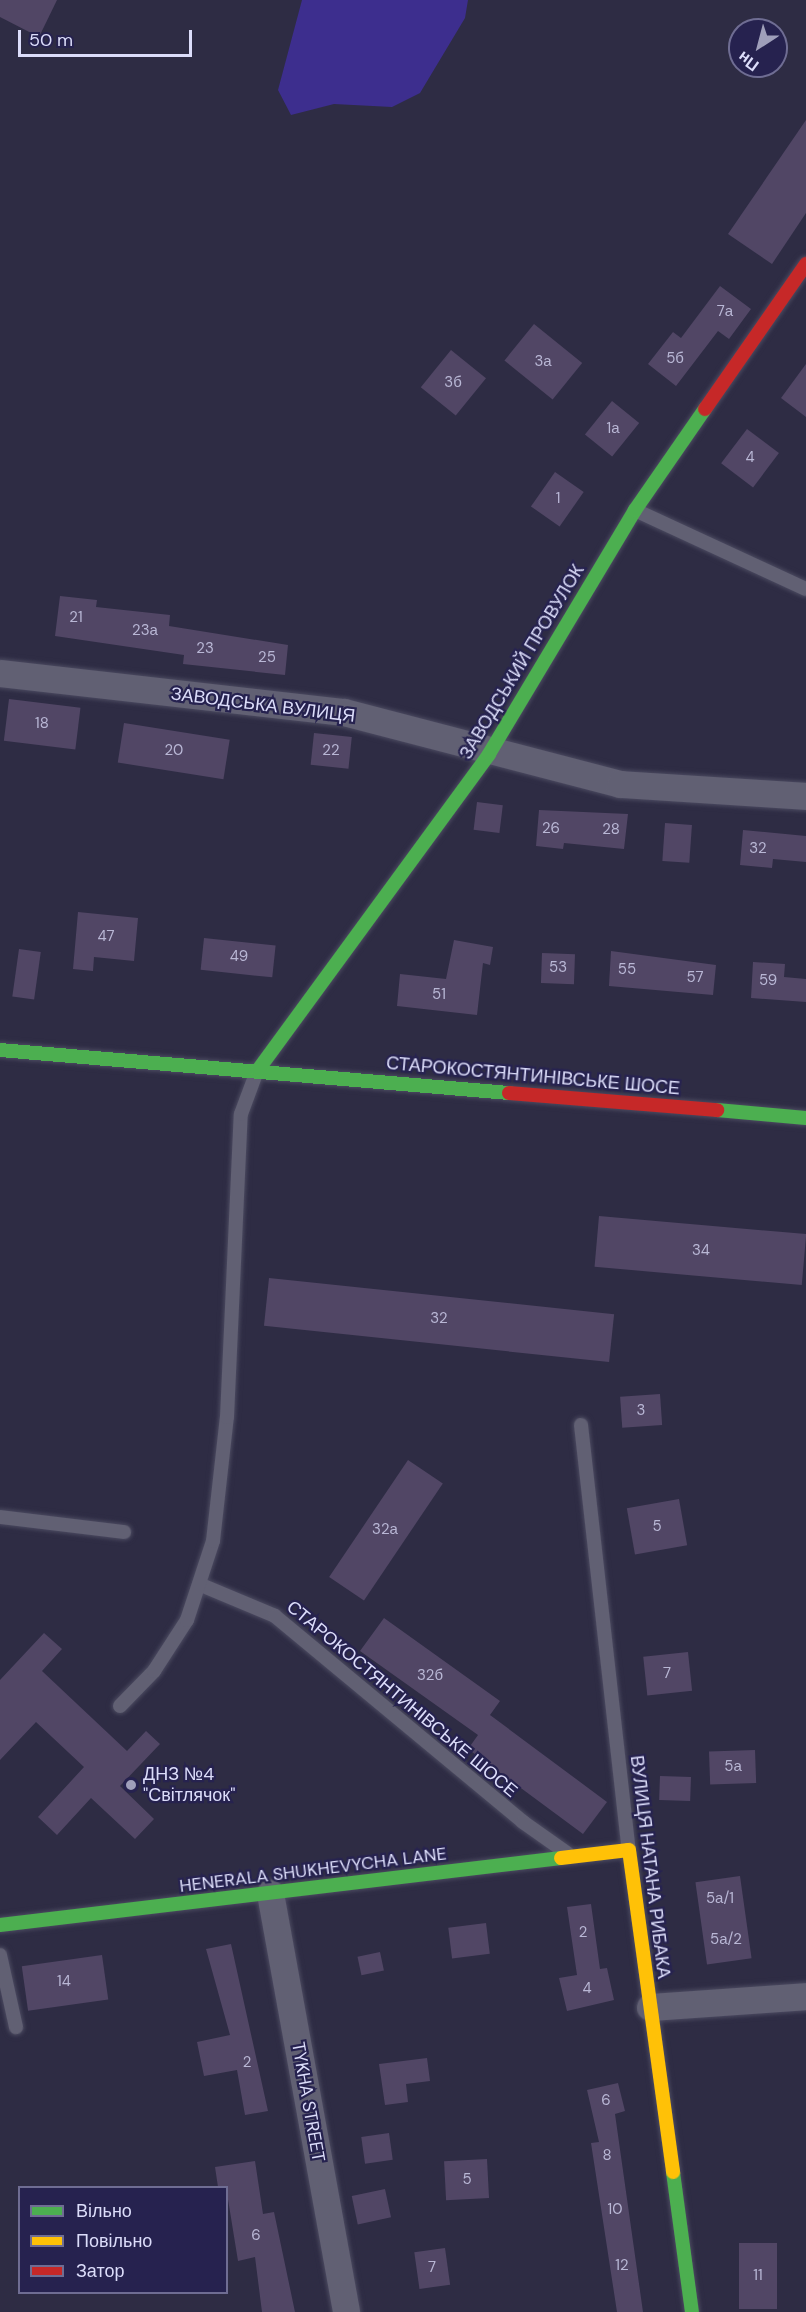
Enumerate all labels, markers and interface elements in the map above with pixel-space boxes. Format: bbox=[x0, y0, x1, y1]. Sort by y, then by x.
scale bar bbox=[21, 18, 195, 56]
north arrow bbox=[728, 18, 788, 78]
text: 50 m bbox=[29, 28, 73, 52]
text: Пн bbox=[734, 47, 763, 76]
house number: 7а bbox=[717, 303, 733, 321]
house number: 5б bbox=[666, 350, 684, 368]
house number: 3а bbox=[534, 353, 552, 371]
house number: 3б bbox=[444, 374, 462, 392]
house number: 1а bbox=[606, 420, 620, 438]
house number: 4 bbox=[745, 449, 755, 467]
house number: 1 bbox=[556, 490, 560, 508]
street label: ЗАВОДСЬКИЙ ПРОВУЛОК bbox=[455, 561, 589, 763]
house number: 21 bbox=[69, 609, 83, 627]
house number: 23а bbox=[132, 622, 158, 640]
house number: 23 bbox=[196, 640, 214, 658]
house number: 25 bbox=[258, 649, 276, 667]
street label: ЗАВОДСЬКА ВУЛИЦЯ bbox=[170, 683, 356, 727]
house number: 18 bbox=[35, 715, 49, 733]
house number: 20 bbox=[165, 742, 183, 760]
house number: 22 bbox=[322, 742, 340, 760]
house number: 26 bbox=[542, 820, 560, 838]
house number: 28 bbox=[602, 821, 620, 839]
house number: 32 bbox=[749, 840, 767, 858]
house number: 47 bbox=[97, 928, 115, 946]
house number: 49 bbox=[230, 948, 248, 966]
house number: 53 bbox=[549, 959, 567, 977]
house number: 55 bbox=[618, 961, 636, 979]
house number: 57 bbox=[687, 969, 703, 987]
house number: 59 bbox=[759, 972, 777, 990]
house number: 51 bbox=[432, 986, 446, 1004]
street label: СТАРОКОСТЯНТИНІВСЬКЕ ШОСЕ bbox=[385, 1052, 681, 1100]
house number: 34 bbox=[692, 1242, 710, 1260]
house number: 32 bbox=[430, 1310, 448, 1328]
house number: 3 bbox=[637, 1402, 645, 1420]
house number: 5 bbox=[652, 1518, 662, 1536]
house number: 32а bbox=[372, 1521, 398, 1539]
street label: СТАРОКОСТЯНТИНІВСЬКЕ ШОСЕ bbox=[282, 1596, 522, 1802]
house number: 7 bbox=[663, 1665, 671, 1683]
house number: 32б bbox=[417, 1667, 443, 1685]
street label: ВУЛИЦЯ НАТАНА РИБАКА bbox=[626, 1754, 674, 1980]
house number: 5а bbox=[724, 1758, 742, 1776]
place label: ДНЗ №4 "Світлячок" bbox=[143, 1764, 235, 1806]
marker: ДНЗ №4 "Світлячок" bbox=[124, 1778, 138, 1792]
street label: HENERALA SHUKHEVYCHA LANE bbox=[178, 1843, 448, 1897]
house number: 5а/1 bbox=[706, 1890, 734, 1908]
house number: 2 bbox=[579, 1924, 587, 1942]
house number: 5а/2 bbox=[710, 1931, 742, 1949]
house number: 14 bbox=[57, 1973, 71, 1991]
house number: 4 bbox=[582, 1980, 592, 1998]
street label: TYKHA STREET bbox=[287, 2040, 329, 2164]
house number: 2 bbox=[243, 2054, 251, 2072]
house number: 6 bbox=[601, 2092, 611, 2110]
house number: 8 bbox=[602, 2147, 612, 2165]
house number: 5 bbox=[462, 2171, 472, 2189]
legend bbox=[18, 2186, 228, 2294]
text: Вільно bbox=[76, 2199, 132, 2223]
house number: 10 bbox=[608, 2201, 622, 2219]
house number: 6 bbox=[251, 2227, 261, 2245]
text: Повільно bbox=[76, 2229, 152, 2253]
house number: 12 bbox=[615, 2257, 629, 2275]
text: Затор bbox=[76, 2259, 125, 2283]
house number: 7 bbox=[428, 2259, 436, 2277]
house number: 11 bbox=[753, 2267, 763, 2285]

